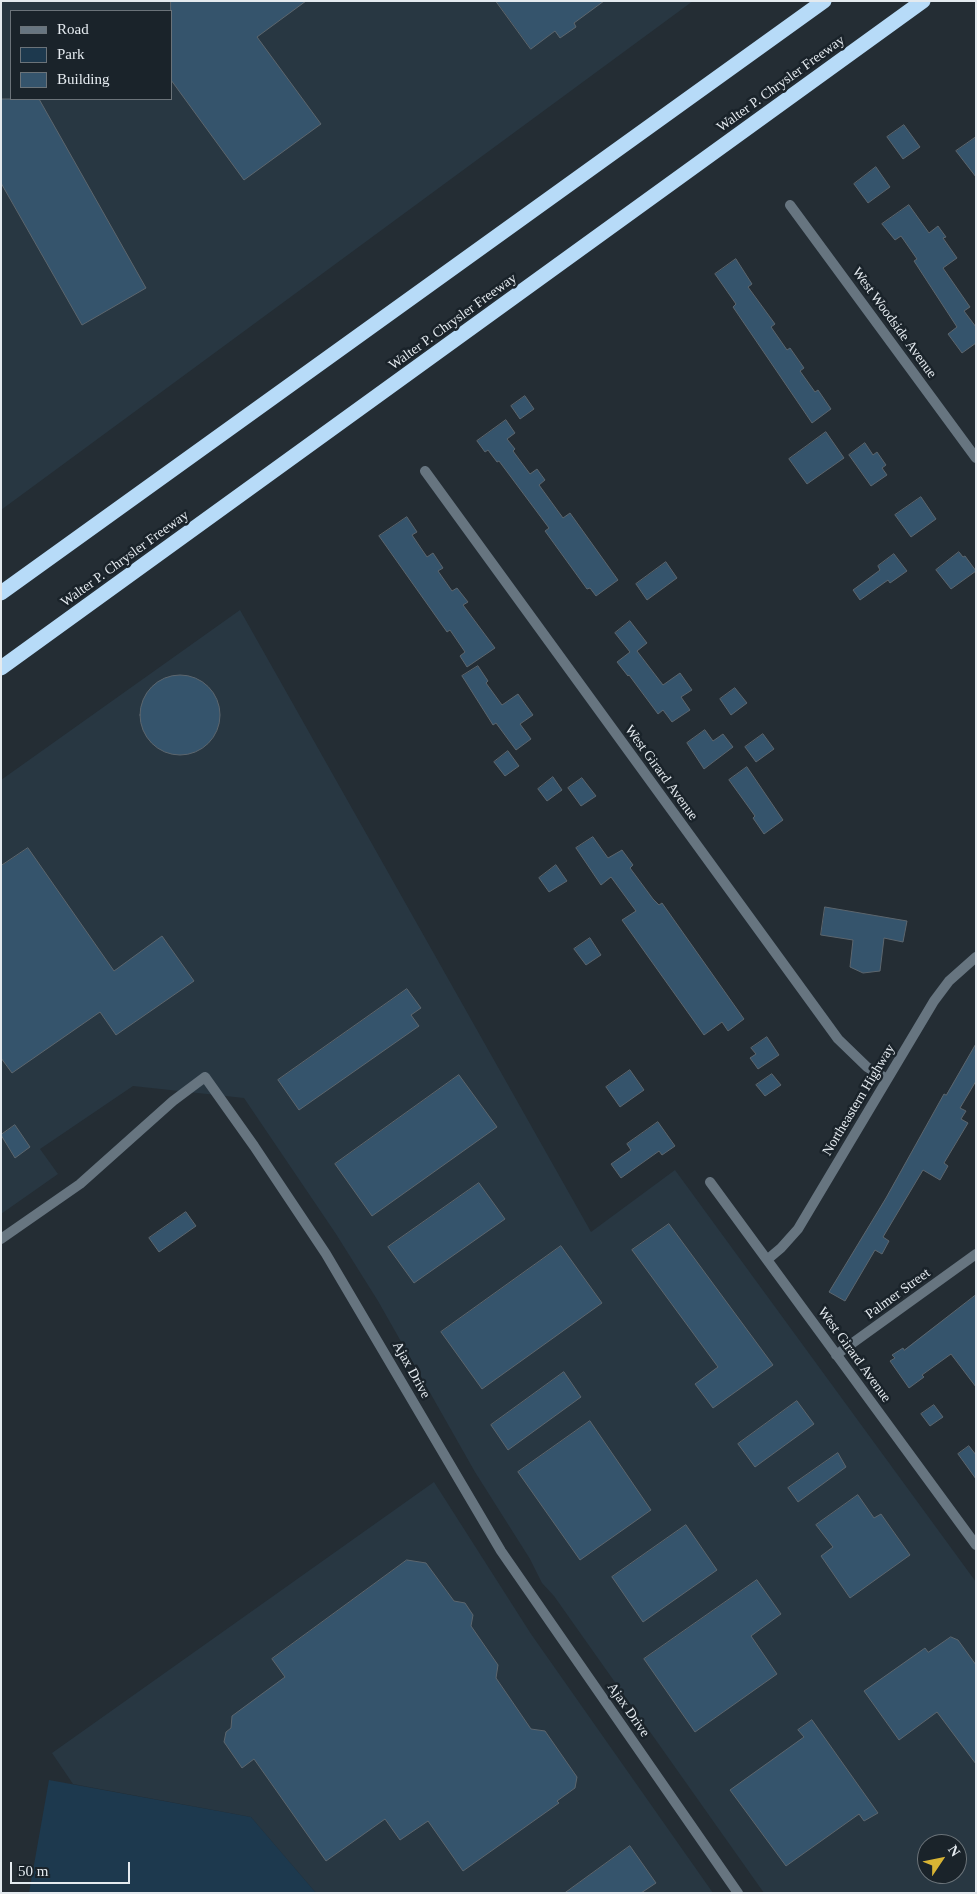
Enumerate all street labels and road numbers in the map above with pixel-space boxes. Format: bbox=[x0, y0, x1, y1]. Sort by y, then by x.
street label: Walter P. Chrysler Freeway bbox=[714, 32, 848, 136]
street label: West Woodside Avenue bbox=[848, 264, 940, 382]
street label: Walter P. Chrysler Freeway bbox=[386, 270, 520, 374]
street label: Walter P. Chrysler Freeway bbox=[58, 507, 192, 611]
street label: West Girard Avenue bbox=[621, 722, 701, 824]
street label: Northeastern Highway bbox=[819, 1041, 899, 1159]
street label: Palmer Street bbox=[862, 1265, 934, 1323]
street label: West Girard Avenue bbox=[814, 1304, 894, 1406]
street label: Ajax Drive bbox=[388, 1339, 434, 1401]
street label: Ajax Drive bbox=[603, 1680, 653, 1740]

